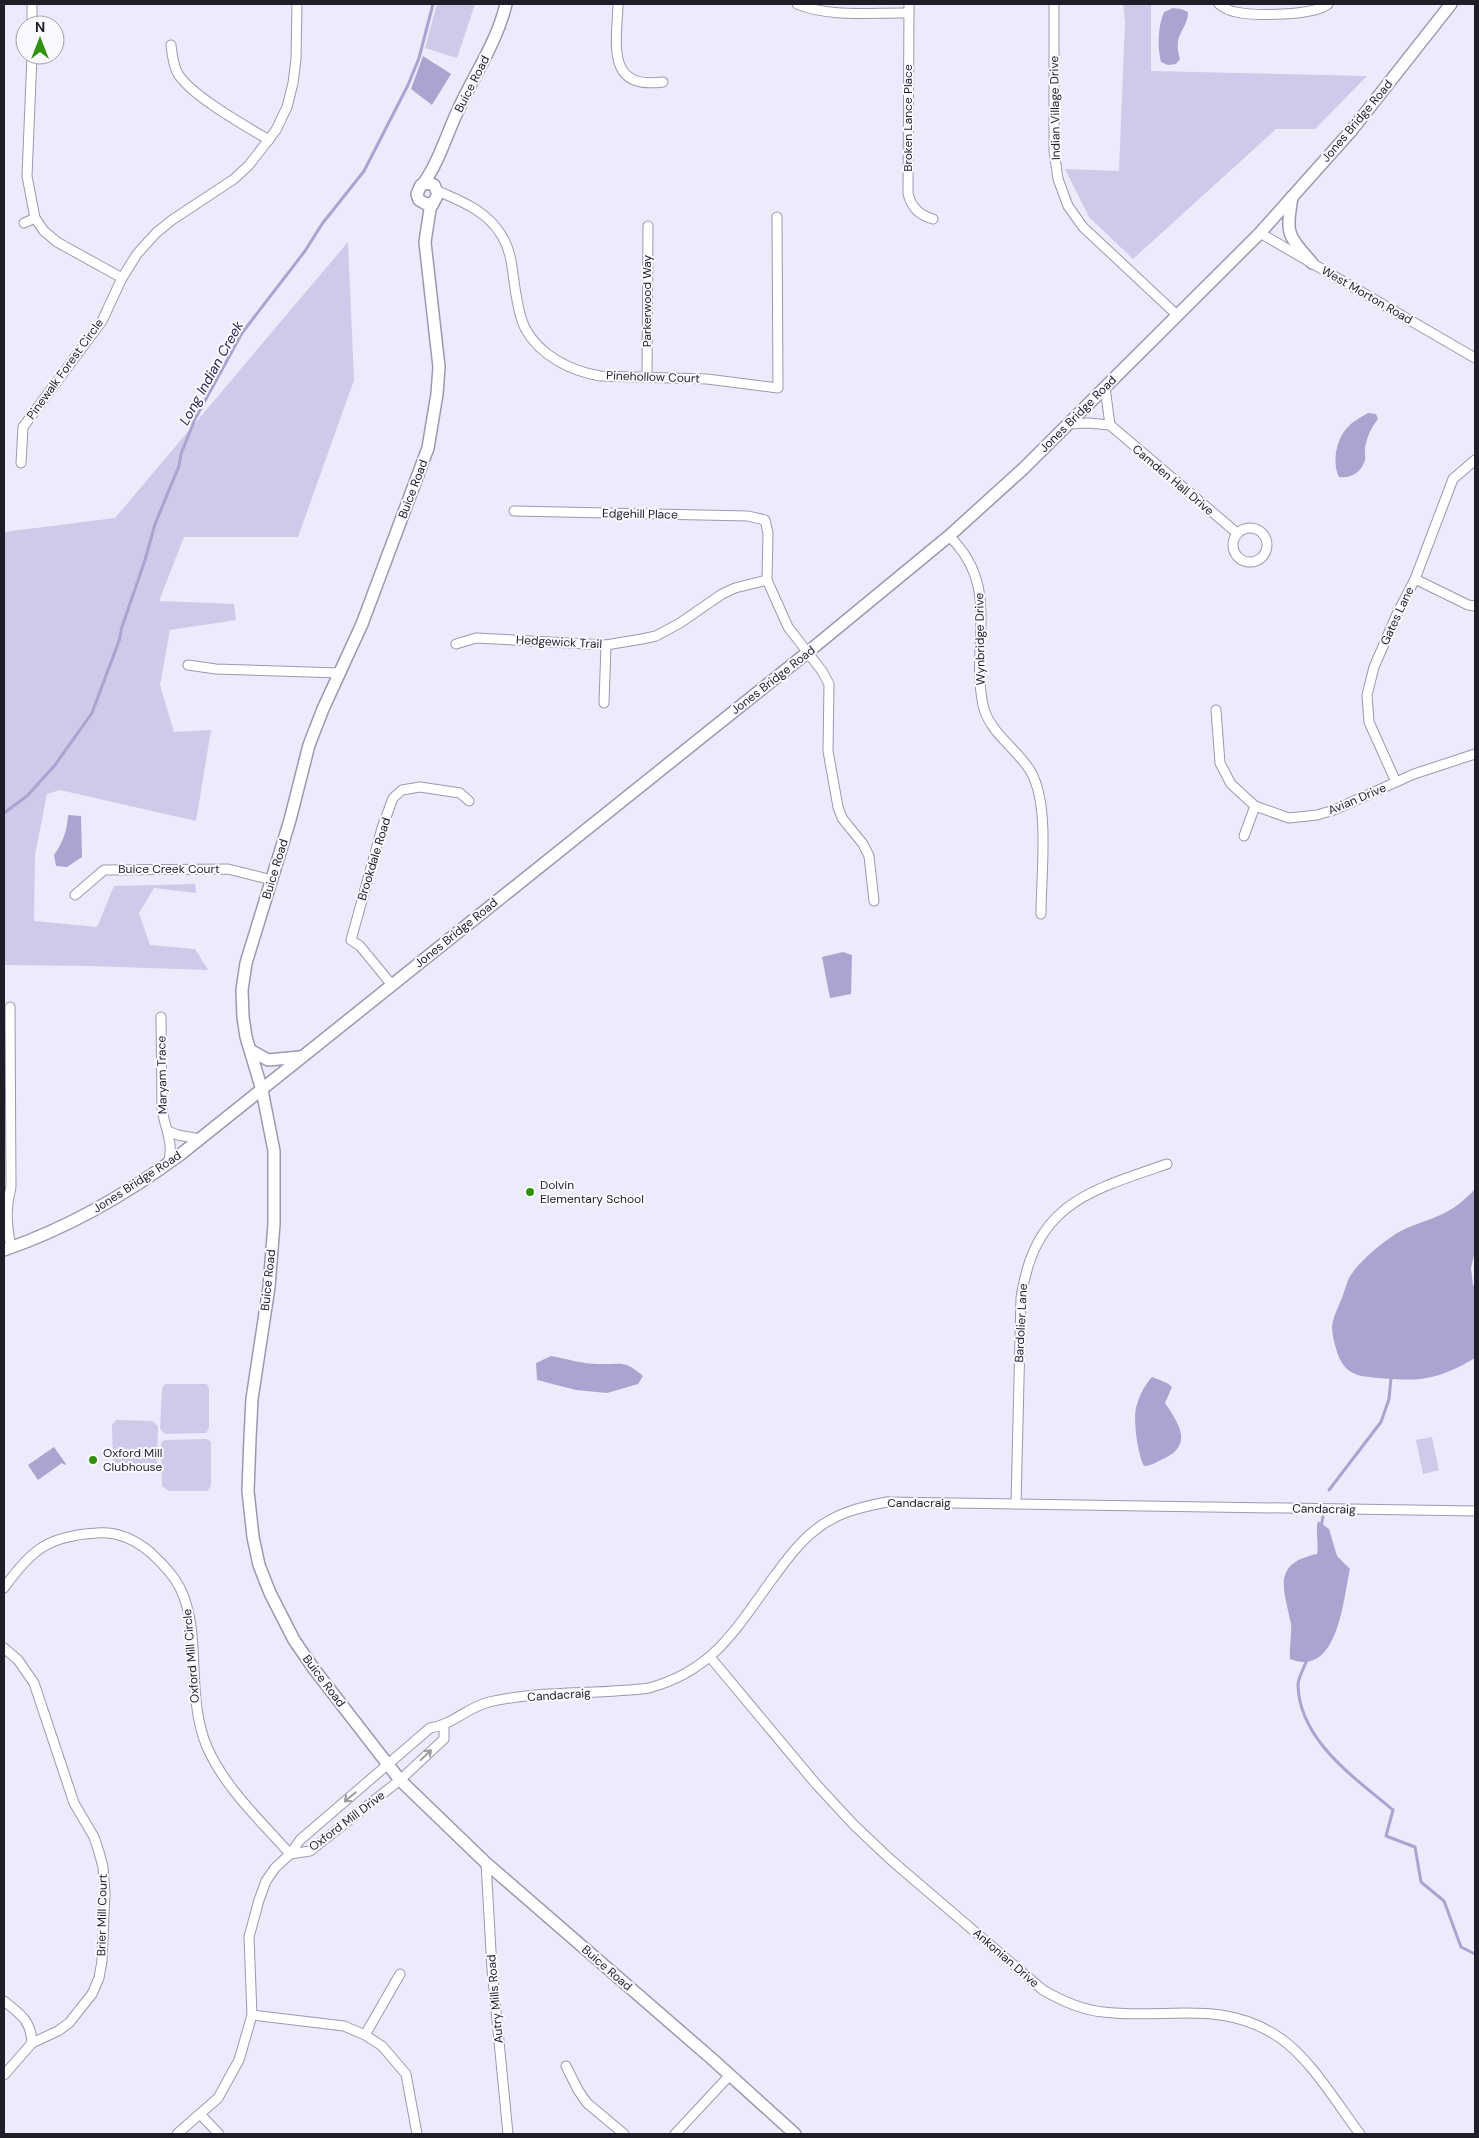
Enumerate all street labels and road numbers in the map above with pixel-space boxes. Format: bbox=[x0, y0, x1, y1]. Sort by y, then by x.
street label: Buice Road bbox=[451, 53, 493, 115]
street label: Indian Village Drive bbox=[1046, 56, 1064, 160]
street label: Broken Lance Place bbox=[900, 64, 916, 172]
street label: Jones Bridge Road bbox=[1318, 77, 1396, 165]
street label: Parkerwood Way bbox=[639, 254, 655, 347]
street label: West Morton Road bbox=[1318, 262, 1416, 328]
street label: Pinewalk Forest Circle bbox=[23, 315, 107, 423]
street label: Pinehollow Court bbox=[606, 367, 700, 387]
street label: Jones Bridge Road bbox=[1036, 372, 1120, 456]
street label: Camden Hall Drive bbox=[1129, 441, 1217, 519]
street label: Buice Road bbox=[394, 457, 432, 521]
street label: Edgehill Place bbox=[602, 505, 678, 523]
street label: Gates Lane bbox=[1377, 584, 1418, 648]
street label: Wynbridge Drive bbox=[971, 592, 989, 685]
street label: Hedgewick Trail bbox=[516, 632, 602, 652]
street label: Jones Bridge Road bbox=[728, 642, 818, 718]
street label: Avian Drive bbox=[1326, 780, 1389, 818]
street label: Brookdale Road bbox=[354, 816, 394, 902]
street label: Buice Road bbox=[258, 837, 292, 901]
street label: Buice Creek Court bbox=[118, 861, 220, 877]
street label: Jones Bridge Road bbox=[411, 895, 501, 971]
street label: Maryam Trace bbox=[153, 1035, 171, 1114]
street label: Jones Bridge Road bbox=[90, 1147, 184, 1217]
street label: Buice Road bbox=[257, 1248, 279, 1312]
street label: Bardolier Lane bbox=[1011, 1283, 1031, 1363]
street label: Candacraig bbox=[887, 1495, 951, 1511]
street label: Candacraig bbox=[1292, 1500, 1356, 1518]
street label: Oxford Mill Circle bbox=[179, 1608, 203, 1704]
street label: Buice Road bbox=[299, 1652, 349, 1710]
street label: Candacraig bbox=[527, 1685, 592, 1705]
street label: Oxford Mill Drive bbox=[306, 1787, 388, 1855]
street label: Brier Mill Court bbox=[93, 1873, 111, 1956]
street label: Ankonian Drive bbox=[970, 1925, 1042, 1991]
street label: Buice Road bbox=[578, 1942, 636, 1994]
street label: Autry Mills Road bbox=[483, 1954, 507, 2044]

